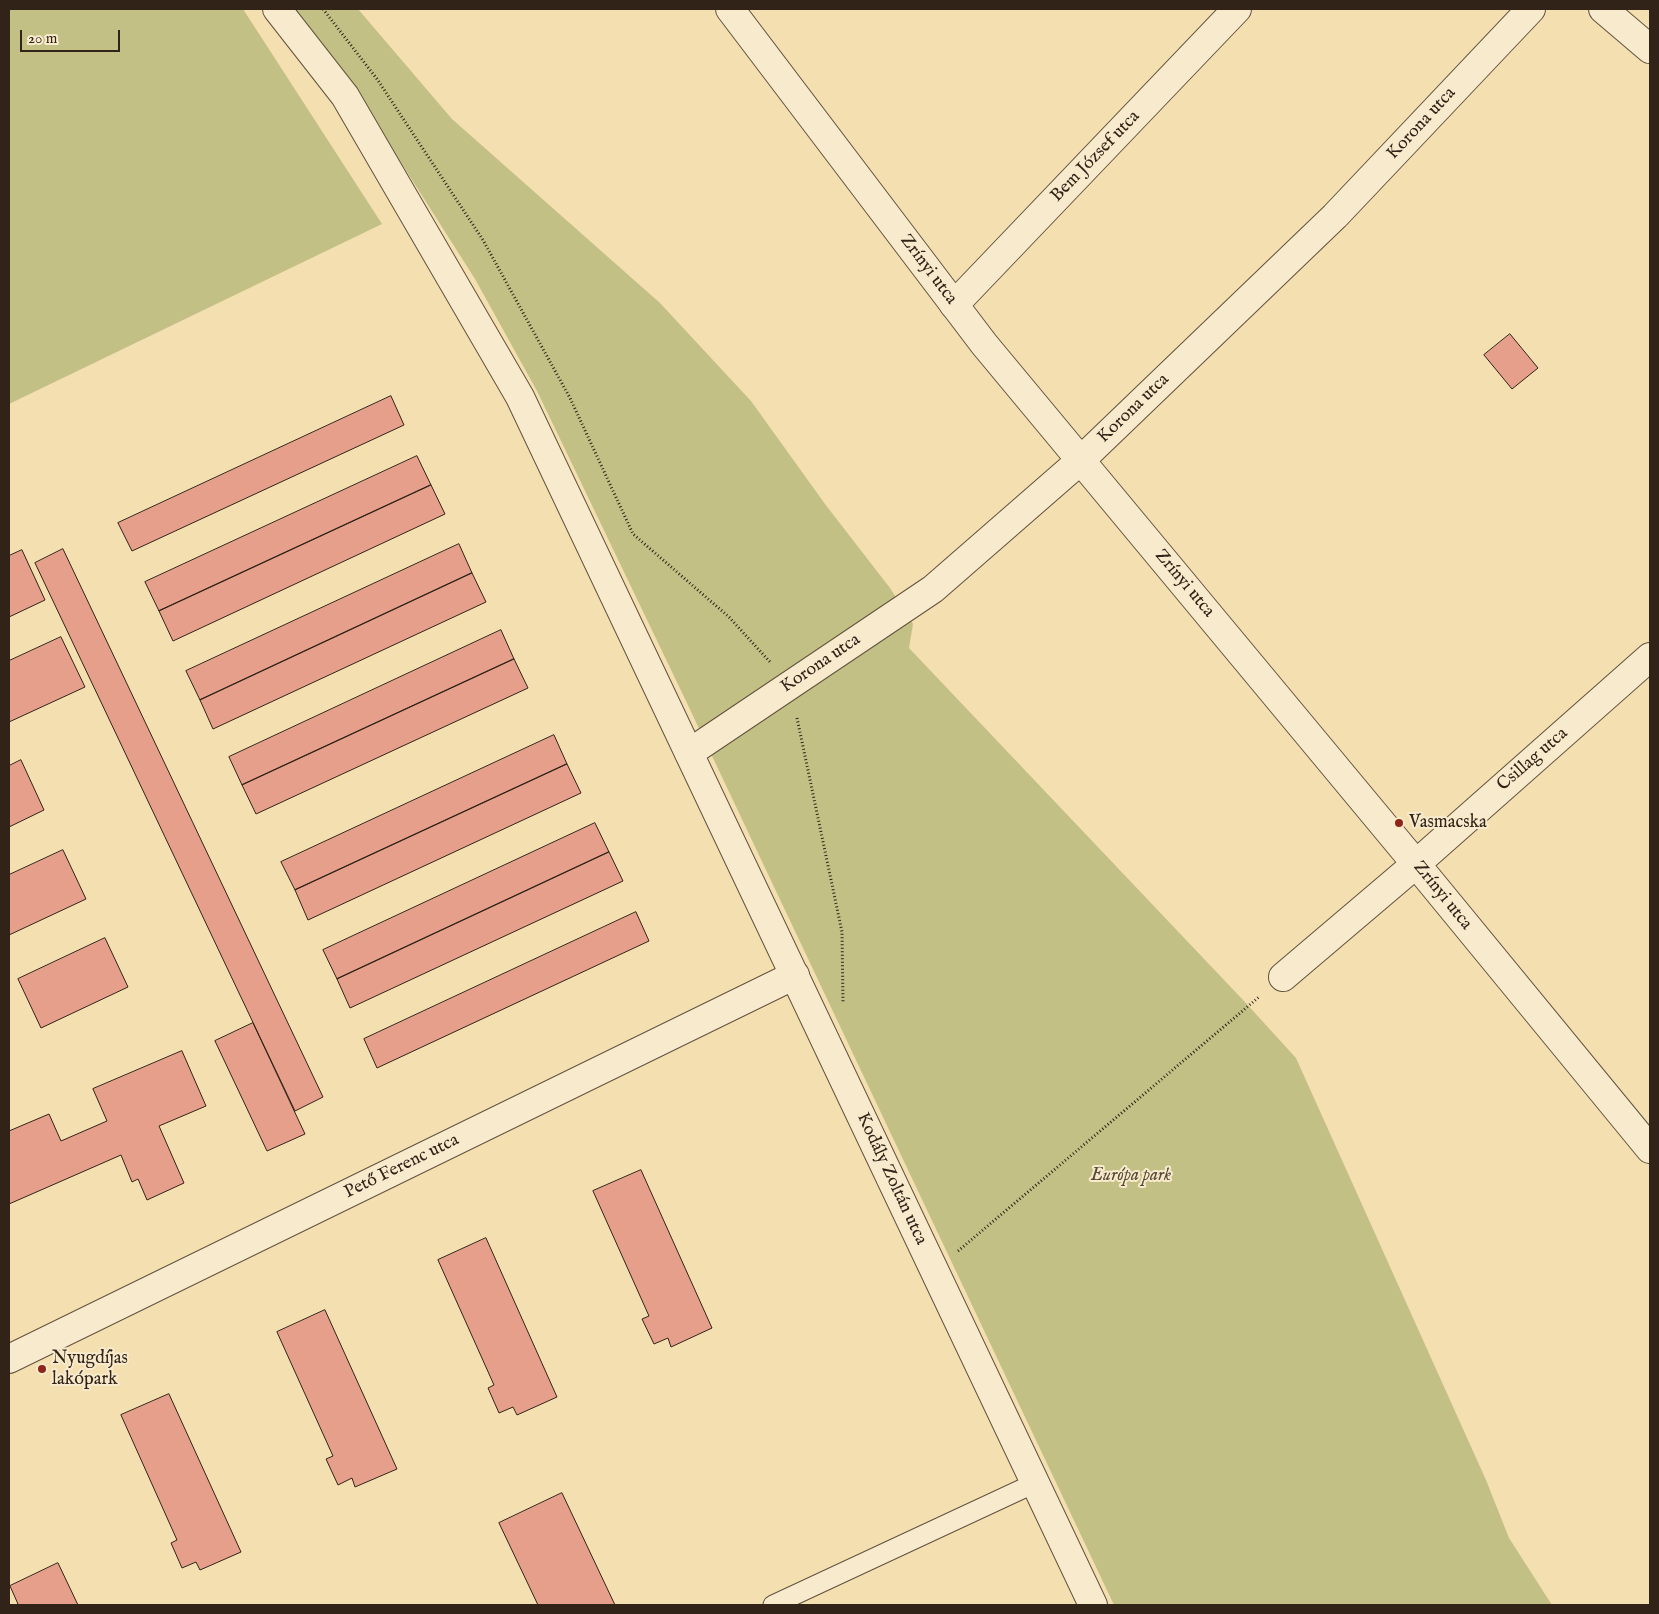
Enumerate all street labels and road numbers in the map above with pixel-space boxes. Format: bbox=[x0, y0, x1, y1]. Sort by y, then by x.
street label: Korona utca bbox=[1383, 83, 1461, 165]
street label: Bem József utca bbox=[1047, 107, 1145, 207]
street label: Zrínyi utca bbox=[895, 231, 961, 309]
street label: Korona utca bbox=[1094, 370, 1174, 448]
street label: Zrínyi utca bbox=[1149, 546, 1219, 622]
street label: Korona utca bbox=[777, 630, 865, 698]
street label: Csillag utca bbox=[1493, 724, 1573, 796]
street label: Zrínyi utca bbox=[1408, 857, 1476, 935]
street label: Kodály Zoltán utca bbox=[851, 1110, 931, 1248]
street label: Pető Ferenc utca bbox=[341, 1130, 463, 1204]

